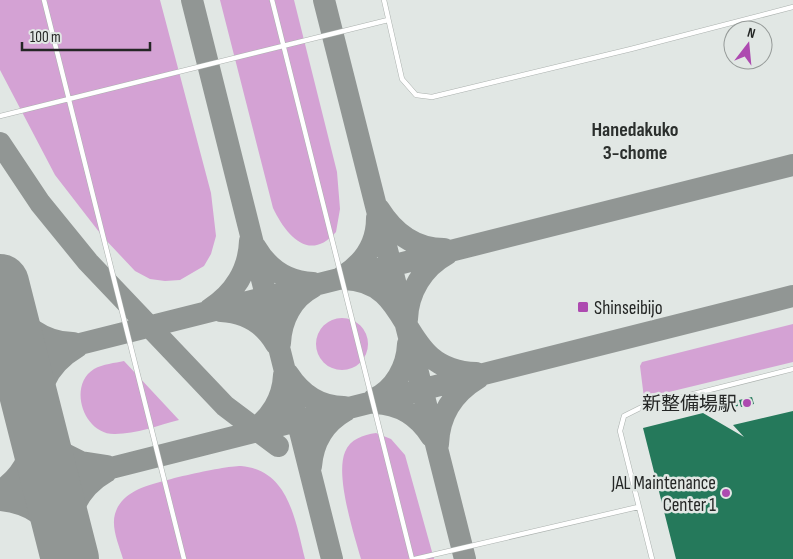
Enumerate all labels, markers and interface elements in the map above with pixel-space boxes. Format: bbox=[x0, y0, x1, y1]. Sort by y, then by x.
scale bar bbox=[22, 20, 150, 52]
north arrow bbox=[723, 20, 773, 70]
text: N bbox=[746, 24, 757, 42]
text: 100 m bbox=[30, 28, 61, 47]
district label: Hanedakuko 3-chome bbox=[591, 118, 679, 165]
place label: Shinseibijo bbox=[594, 297, 663, 320]
marker: Shinseibijo bbox=[576, 300, 590, 314]
place label: 新整備場駅 bbox=[642, 393, 737, 416]
marker: 新整備場駅 bbox=[741, 397, 753, 409]
place label: JAL Maintenance Center 1 bbox=[610, 472, 716, 517]
marker: JAL Maintenance Center 1 bbox=[720, 487, 732, 499]

